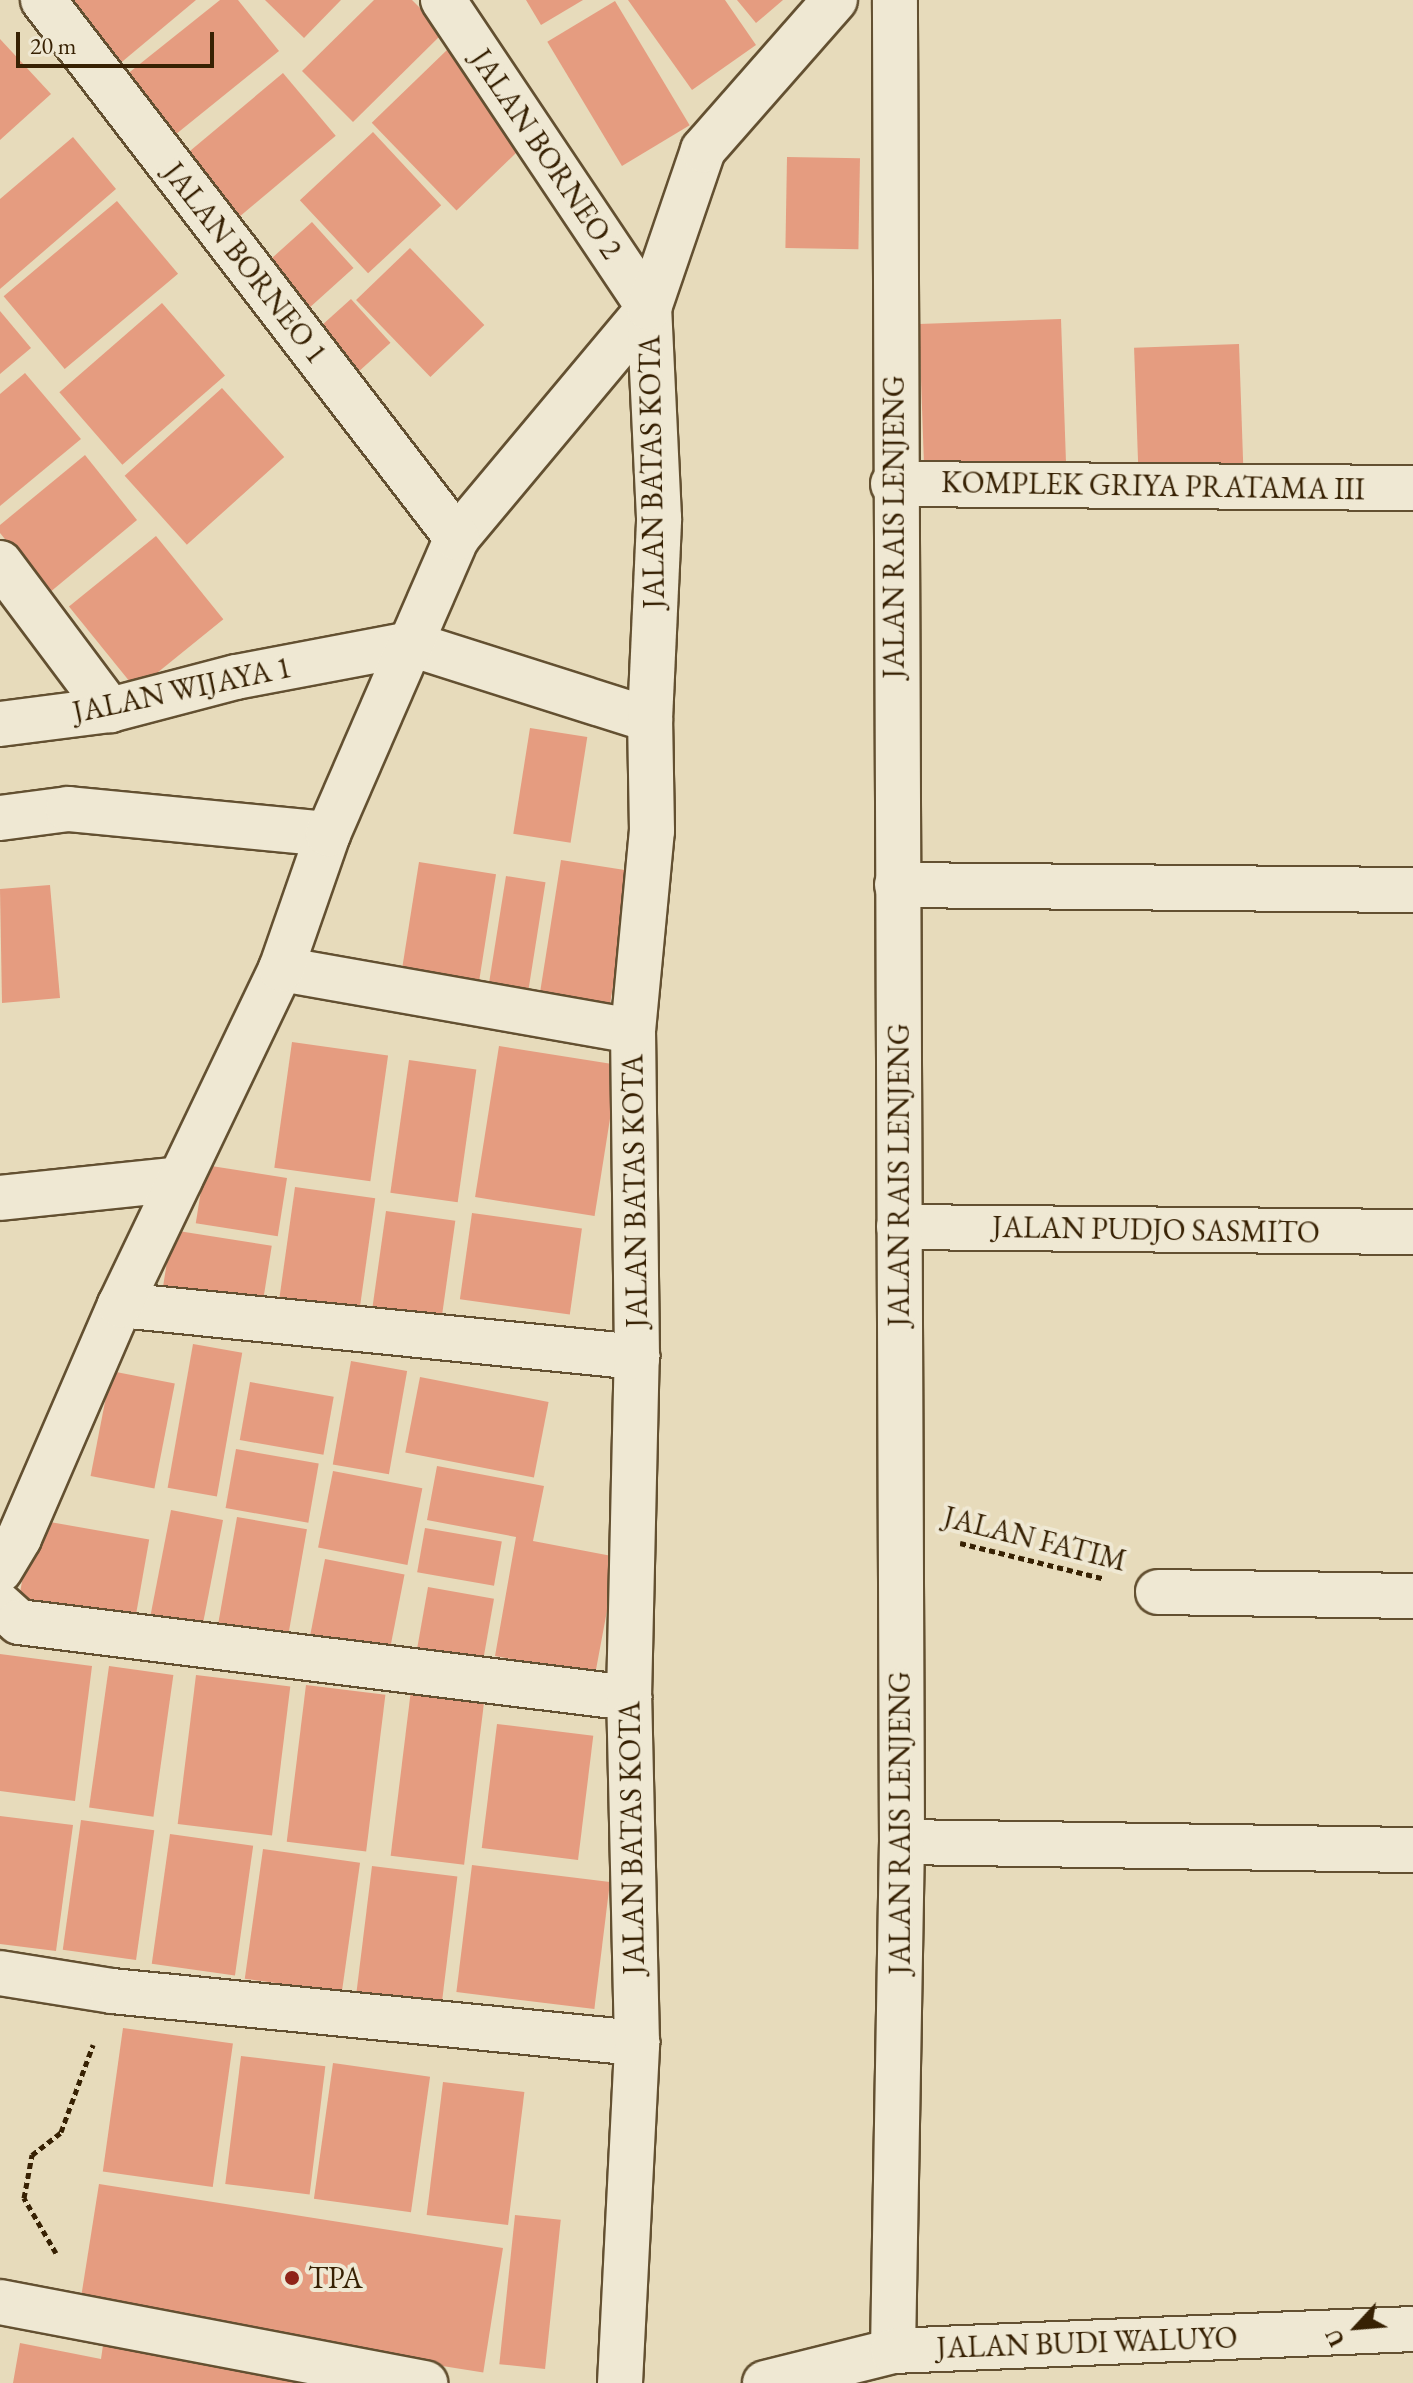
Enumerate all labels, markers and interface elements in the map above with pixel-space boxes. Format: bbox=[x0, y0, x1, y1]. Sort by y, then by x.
scale bar bbox=[20, 16, 218, 66]
text: 20 m bbox=[30, 30, 77, 61]
street label: JALAN BORNEO 2 bbox=[463, 42, 629, 266]
street label: JALAN BORNEO 1 bbox=[155, 155, 335, 371]
street label: JALAN BATAS KOTA bbox=[632, 335, 672, 609]
street label: JALAN RAIS LENJENG bbox=[876, 375, 912, 679]
street label: KOMPLEK GRIYA PRATAMA III bbox=[941, 464, 1365, 508]
street label: JALAN WIJAYA 1 bbox=[69, 649, 295, 731]
street label: JALAN RAIS LENJENG bbox=[881, 1023, 917, 1327]
street label: JALAN BATAS KOTA bbox=[615, 1054, 655, 1328]
street label: JALAN PUDJO SASMITO bbox=[992, 1209, 1320, 1251]
street label: JALAN FATIM bbox=[940, 1499, 1130, 1579]
street label: JALAN RAIS LENJENG bbox=[882, 1671, 918, 1975]
street label: JALAN BATAS KOTA bbox=[612, 1701, 652, 1975]
place label: TPA bbox=[308, 2260, 363, 2296]
marker: TPA bbox=[283, 2269, 301, 2287]
north arrow bbox=[1317, 2287, 1397, 2367]
street label: JALAN BUDI WALUYO bbox=[936, 2320, 1238, 2366]
text: U bbox=[1318, 2324, 1352, 2351]

